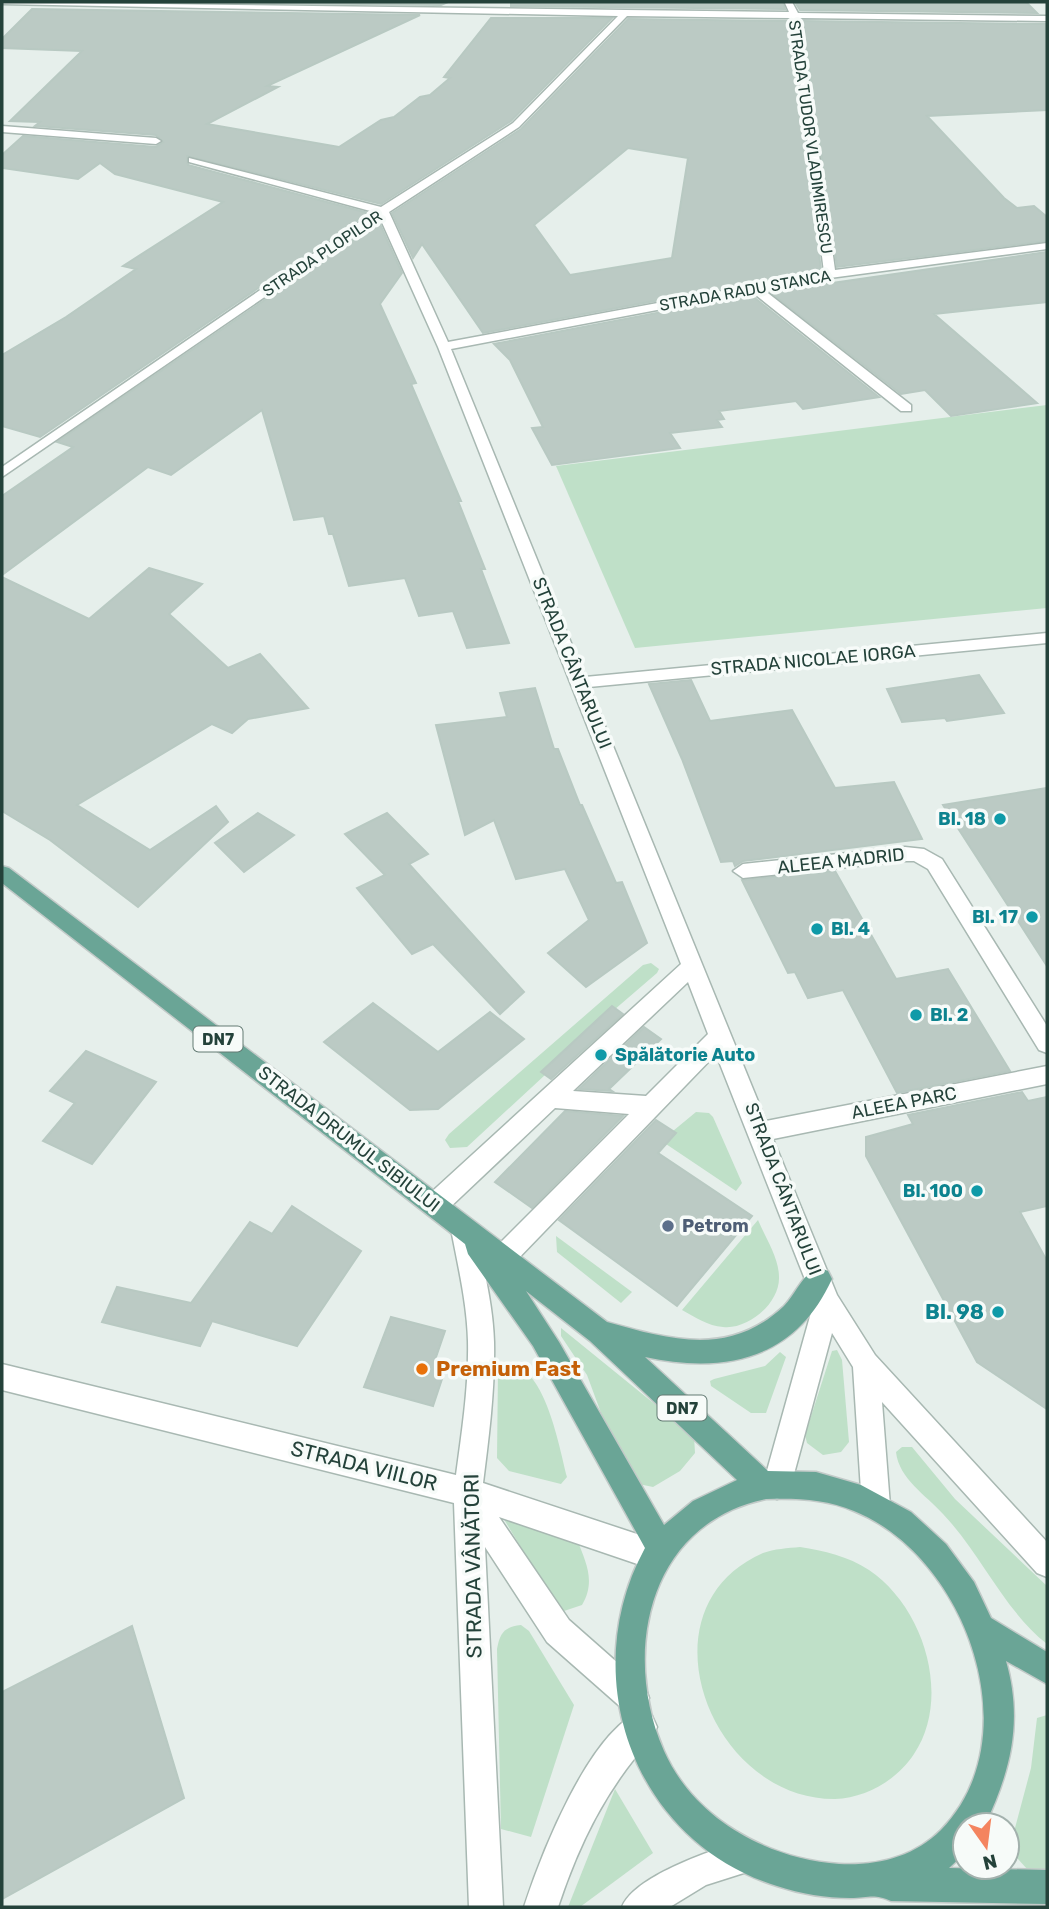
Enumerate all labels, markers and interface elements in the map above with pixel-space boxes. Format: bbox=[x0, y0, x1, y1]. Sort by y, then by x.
street label: STRADA TUDOR VLADIMIRESCU bbox=[785, 19, 836, 255]
street label: STRADA PLOPILOR bbox=[259, 206, 386, 300]
street label: STRADA RADU STANCA bbox=[658, 266, 833, 315]
street label: STRADA CÂNTARULUI bbox=[528, 574, 616, 752]
street label: STRADA NICOLAE IORGA bbox=[710, 640, 916, 680]
place label: Bl. 18 bbox=[938, 808, 986, 830]
marker: Bl. 18 bbox=[992, 811, 1008, 827]
street label: ALEEA MADRID bbox=[776, 843, 906, 879]
place label: Bl. 17 bbox=[972, 906, 1018, 928]
marker: Bl. 17 bbox=[1024, 909, 1040, 925]
place label: Bl. 4 bbox=[831, 918, 870, 940]
marker: Bl. 4 bbox=[809, 921, 825, 937]
place label: Bl. 2 bbox=[930, 1004, 968, 1026]
marker: Bl. 2 bbox=[908, 1007, 924, 1023]
road number: DN7 bbox=[194, 1026, 242, 1051]
place label: Spălătorie Auto bbox=[615, 1044, 755, 1066]
marker: Spălătorie Auto bbox=[593, 1047, 609, 1063]
street label: STRADA DRUMUL SIBIULUI bbox=[254, 1061, 444, 1217]
street label: ALEEA PARC bbox=[850, 1082, 958, 1124]
street label: STRADA CÂNTARULUI bbox=[740, 1100, 826, 1278]
place label: Bl. 100 bbox=[903, 1180, 963, 1202]
marker: Bl. 100 bbox=[969, 1183, 985, 1199]
place label: Petrom bbox=[682, 1215, 749, 1237]
marker: Petrom bbox=[660, 1218, 676, 1234]
place label: Bl. 98 bbox=[925, 1299, 984, 1324]
marker: Bl. 98 bbox=[990, 1304, 1006, 1320]
place label: Premium Fast bbox=[436, 1356, 581, 1381]
marker: Premium Fast bbox=[414, 1361, 430, 1377]
road number: DN7 bbox=[658, 1396, 706, 1420]
street label: STRADA VIILOR bbox=[288, 1435, 440, 1496]
street label: STRADA VÂNĂTORI bbox=[458, 1473, 487, 1659]
north arrow bbox=[951, 1811, 1021, 1881]
text: N bbox=[981, 1849, 999, 1875]

